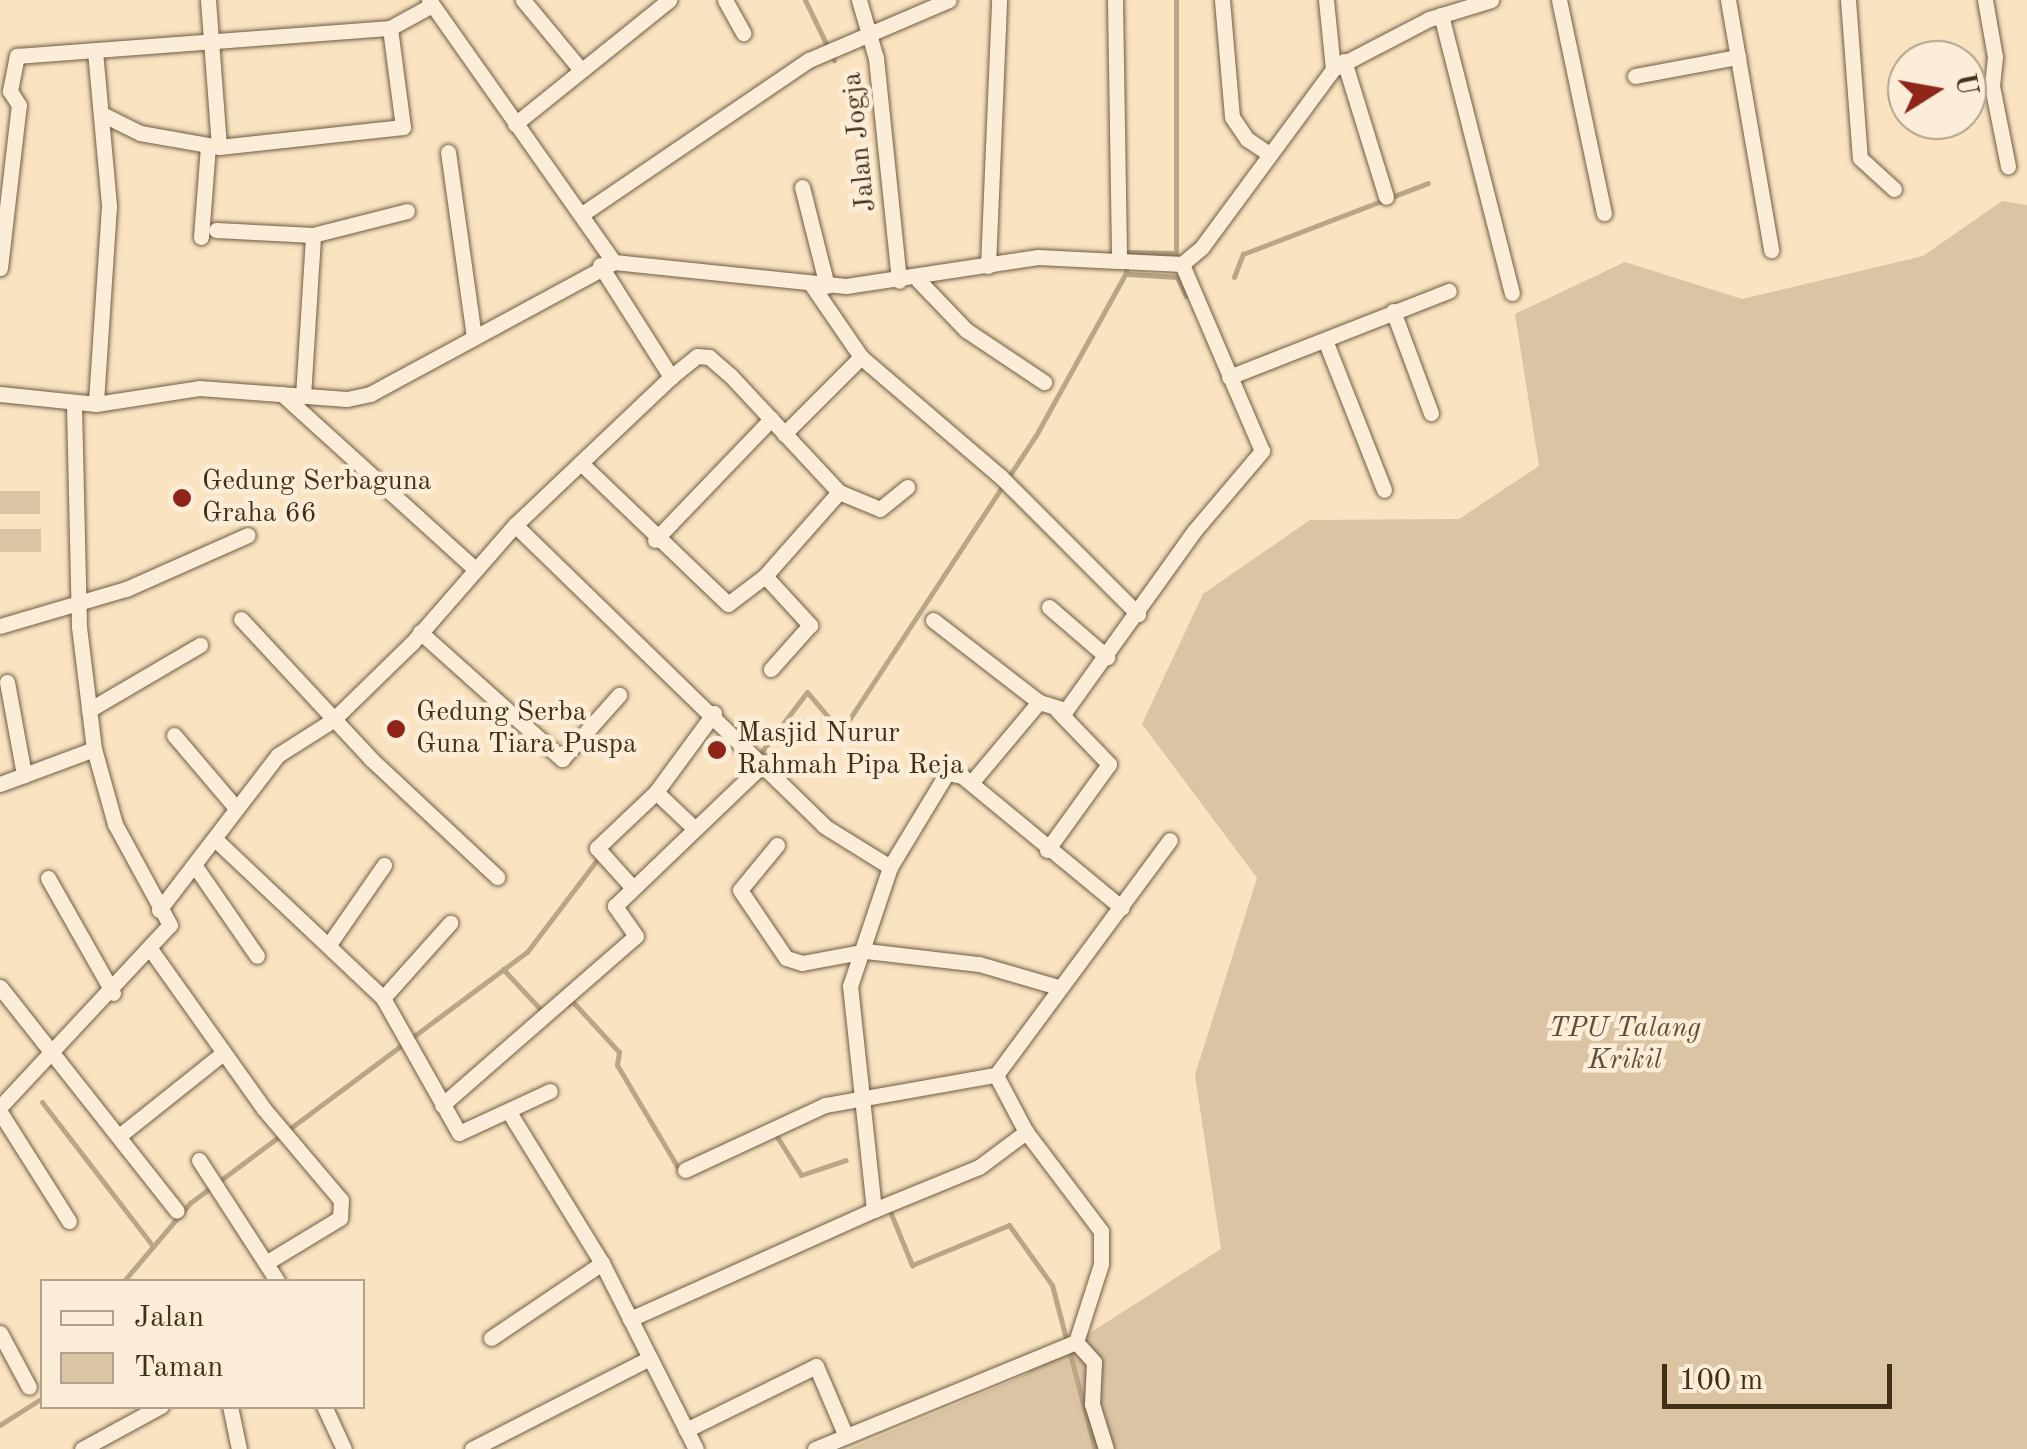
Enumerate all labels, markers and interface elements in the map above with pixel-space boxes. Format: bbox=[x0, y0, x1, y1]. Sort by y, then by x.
north arrow bbox=[1887, 40, 1987, 140]
street label: Jalan Jogja bbox=[836, 71, 884, 213]
text: U bbox=[1949, 71, 1980, 98]
place label: Gedung Serbaguna Graha 66 bbox=[202, 465, 432, 531]
marker: Gedung Serbaguna Graha 66 bbox=[171, 487, 193, 509]
place label: Gedung Serba Guna Tiara Puspa bbox=[416, 696, 637, 762]
place label: Masjid Nurur Rahmah Pipa Reja bbox=[737, 717, 964, 783]
marker: Gedung Serba Guna Tiara Puspa bbox=[385, 718, 407, 740]
marker: Masjid Nurur Rahmah Pipa Reja bbox=[706, 739, 728, 761]
park label: TPU Talang Krikil bbox=[1549, 1012, 1701, 1078]
legend bbox=[40, 1279, 365, 1409]
text: Jalan bbox=[134, 1303, 204, 1333]
scale bar bbox=[1667, 1344, 1897, 1406]
text: Taman bbox=[134, 1353, 224, 1383]
text: 100 m bbox=[1679, 1366, 1763, 1396]

